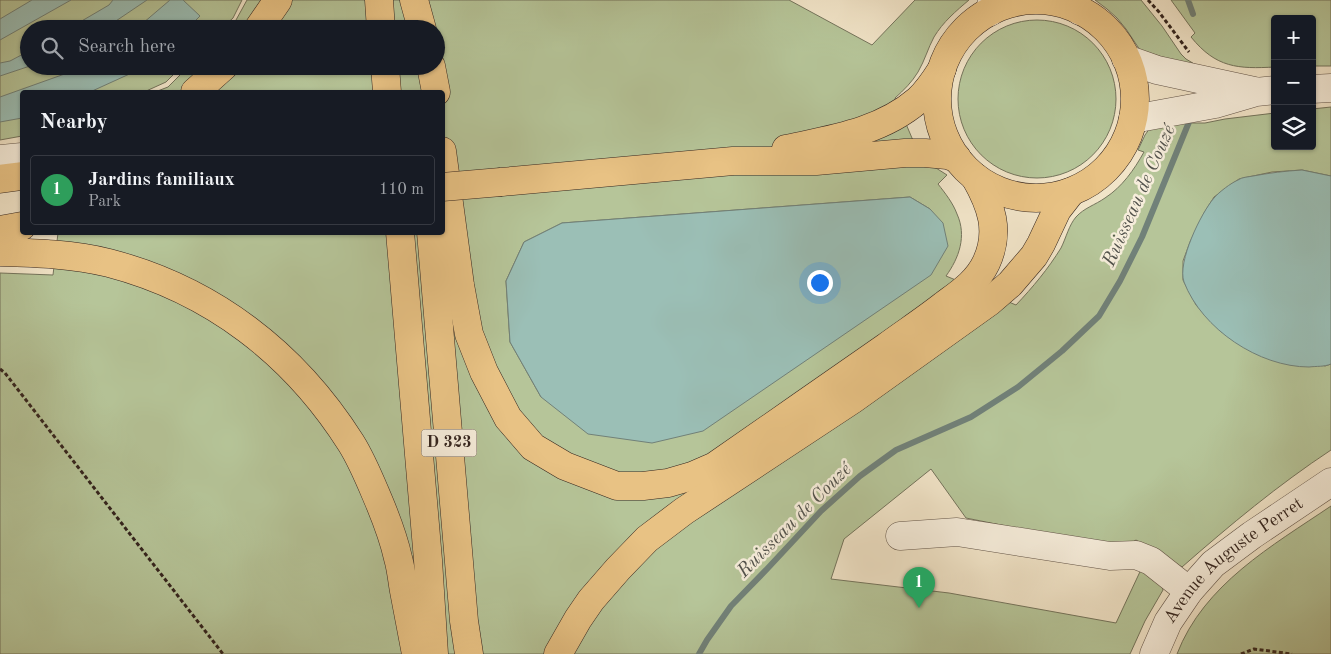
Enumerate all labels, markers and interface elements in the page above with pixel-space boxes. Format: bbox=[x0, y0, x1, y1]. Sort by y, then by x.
map controls bbox=[1271, 15, 1316, 150]
button: + bbox=[1271, 15, 1316, 60]
search box bbox=[20, 20, 445, 75]
icon: search bbox=[38, 34, 66, 62]
text: Search here bbox=[78, 38, 175, 57]
button: − bbox=[1271, 60, 1316, 105]
button: layers bbox=[1271, 105, 1316, 150]
text: Nearby bbox=[40, 112, 108, 133]
water label: Ruisseau de Couzé bbox=[1100, 120, 1181, 271]
text: Jardins familiaux bbox=[88, 171, 235, 190]
text: 1 bbox=[52, 182, 62, 198]
text: 110 m bbox=[379, 182, 424, 198]
text: Park bbox=[88, 194, 121, 210]
your location bbox=[807, 270, 833, 296]
road number: D 323 bbox=[422, 429, 476, 456]
water label: Ruisseau de Couzé bbox=[734, 459, 857, 582]
street label: Avenue Auguste Perret bbox=[1161, 494, 1307, 627]
pin: 1 bbox=[903, 567, 935, 608]

